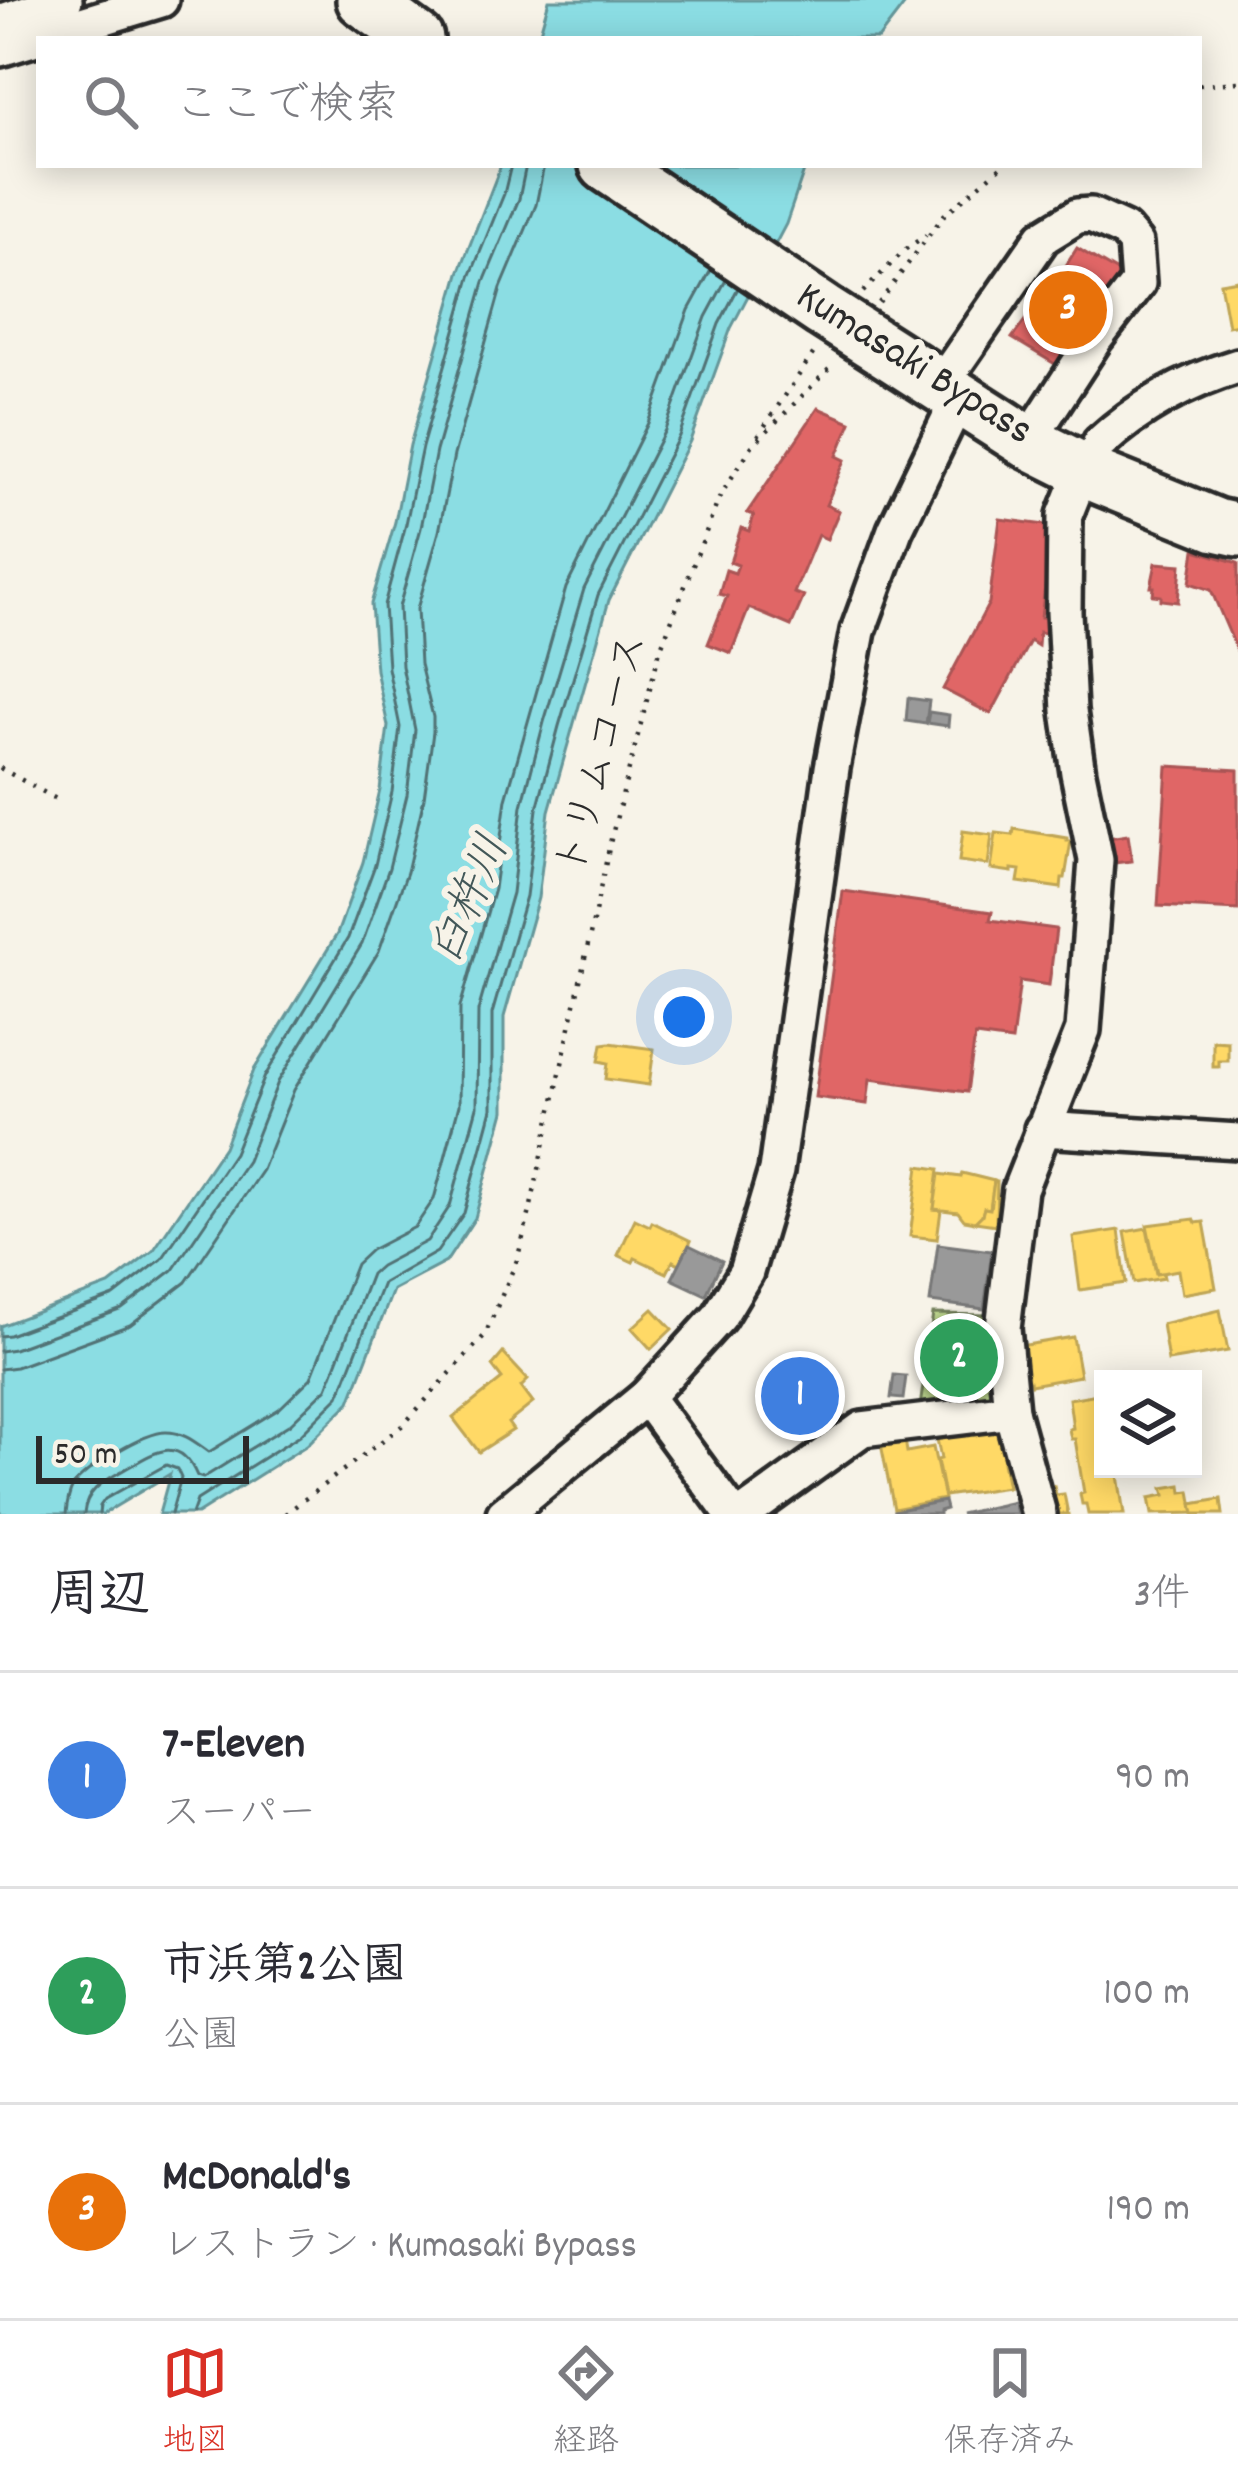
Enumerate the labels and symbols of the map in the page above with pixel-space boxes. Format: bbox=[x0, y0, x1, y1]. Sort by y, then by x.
pin: 3 bbox=[1029, 265, 1107, 355]
street label: Kumasaki Bypass bbox=[783, 269, 1043, 463]
street label: トリムコース bbox=[544, 627, 666, 883]
water label: 臼杵川 bbox=[417, 826, 529, 976]
your location bbox=[654, 987, 714, 1047]
pin: 2 bbox=[920, 1313, 998, 1403]
pin: 1 bbox=[761, 1351, 839, 1441]
scale bar bbox=[36, 1430, 249, 1483]

